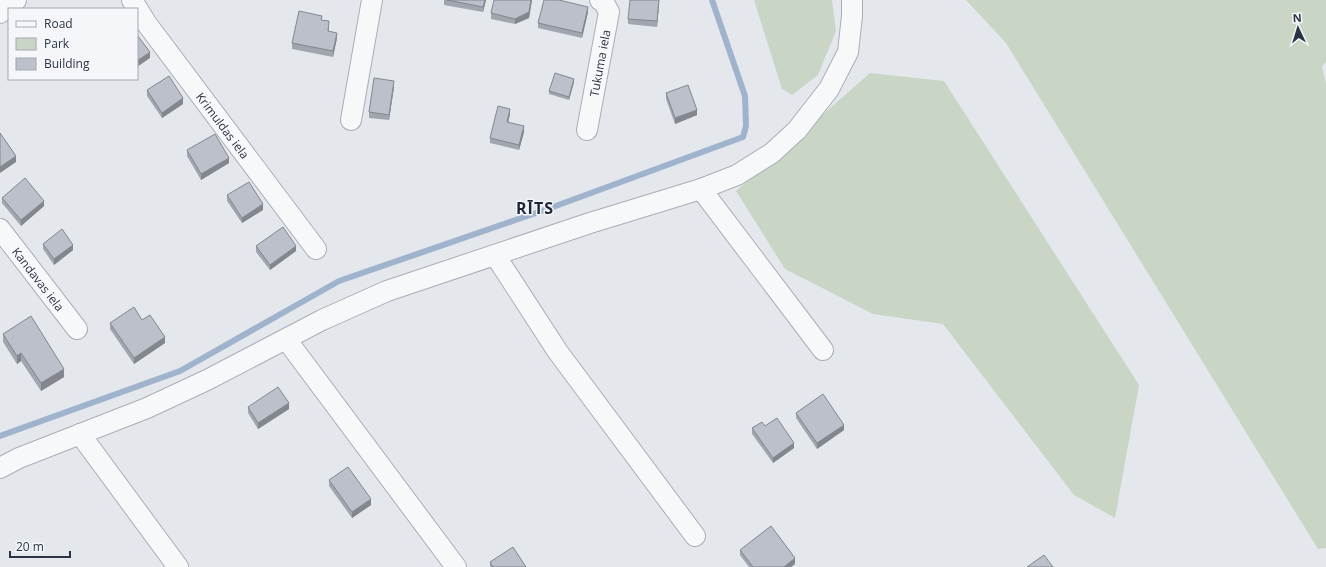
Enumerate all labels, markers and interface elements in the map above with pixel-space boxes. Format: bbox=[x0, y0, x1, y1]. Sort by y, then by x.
legend bbox=[8, 8, 138, 80]
north arrow bbox=[1278, 8, 1318, 48]
text: N bbox=[1292, 10, 1302, 25]
text: Road bbox=[44, 15, 73, 32]
street label: Tukuma iela bbox=[585, 28, 614, 98]
text: Park bbox=[44, 35, 70, 52]
text: Building bbox=[44, 55, 90, 72]
street label: Krimuldas iela bbox=[193, 89, 254, 162]
district label: RĪTS bbox=[516, 197, 554, 219]
street label: Kandavas iela bbox=[8, 243, 68, 314]
scale bar bbox=[10, 533, 70, 559]
text: 20 m bbox=[16, 538, 44, 555]

